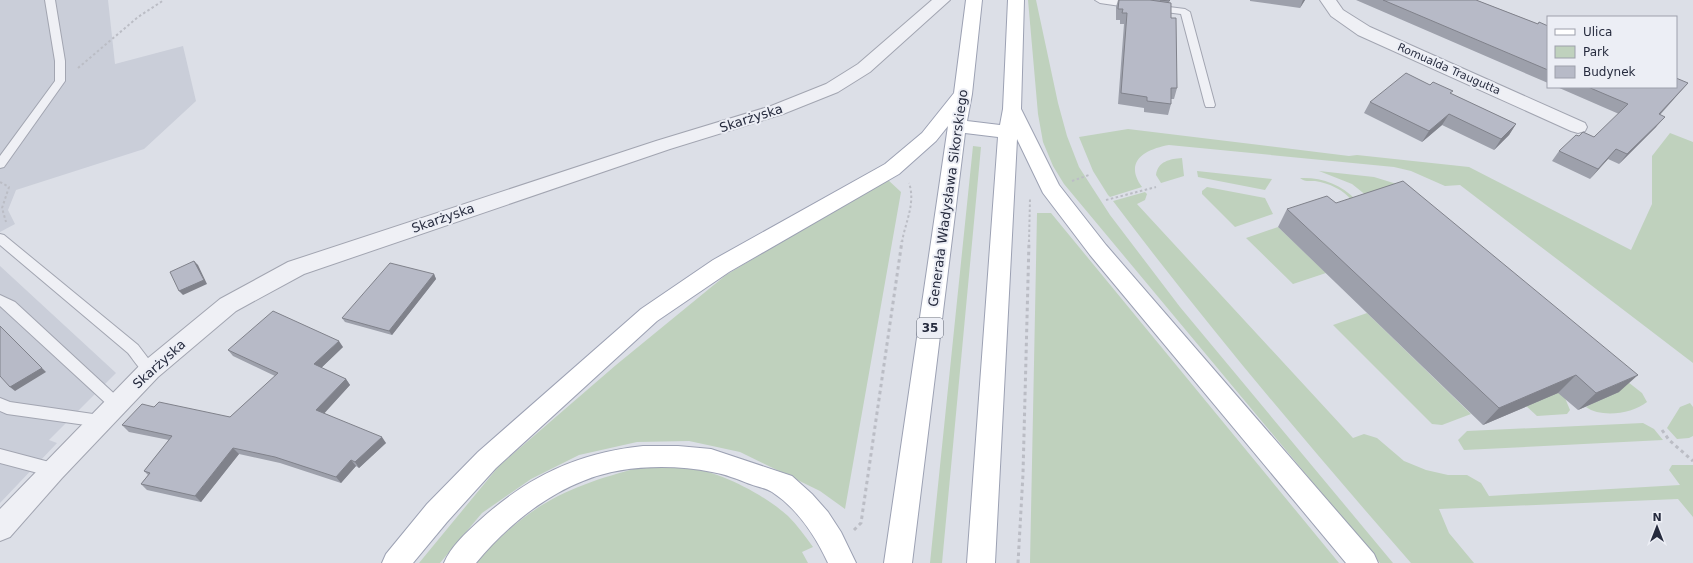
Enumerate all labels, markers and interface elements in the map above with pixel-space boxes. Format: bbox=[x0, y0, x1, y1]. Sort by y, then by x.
legend bbox=[1547, 16, 1677, 88]
text: Ulica bbox=[1583, 25, 1612, 39]
street label: Romualda Traugutta bbox=[1396, 40, 1502, 98]
text: Park bbox=[1583, 45, 1609, 59]
text: Budynek bbox=[1583, 65, 1636, 79]
street label: Generała Władysława Sikorskiego bbox=[925, 88, 971, 308]
street label: Skarżyska bbox=[718, 101, 784, 135]
street label: Skarżyska bbox=[410, 200, 476, 236]
road number: 35 bbox=[917, 318, 943, 338]
street label: Skarżyska bbox=[130, 337, 188, 391]
north arrow bbox=[1637, 507, 1677, 547]
text: N bbox=[1652, 511, 1662, 524]

